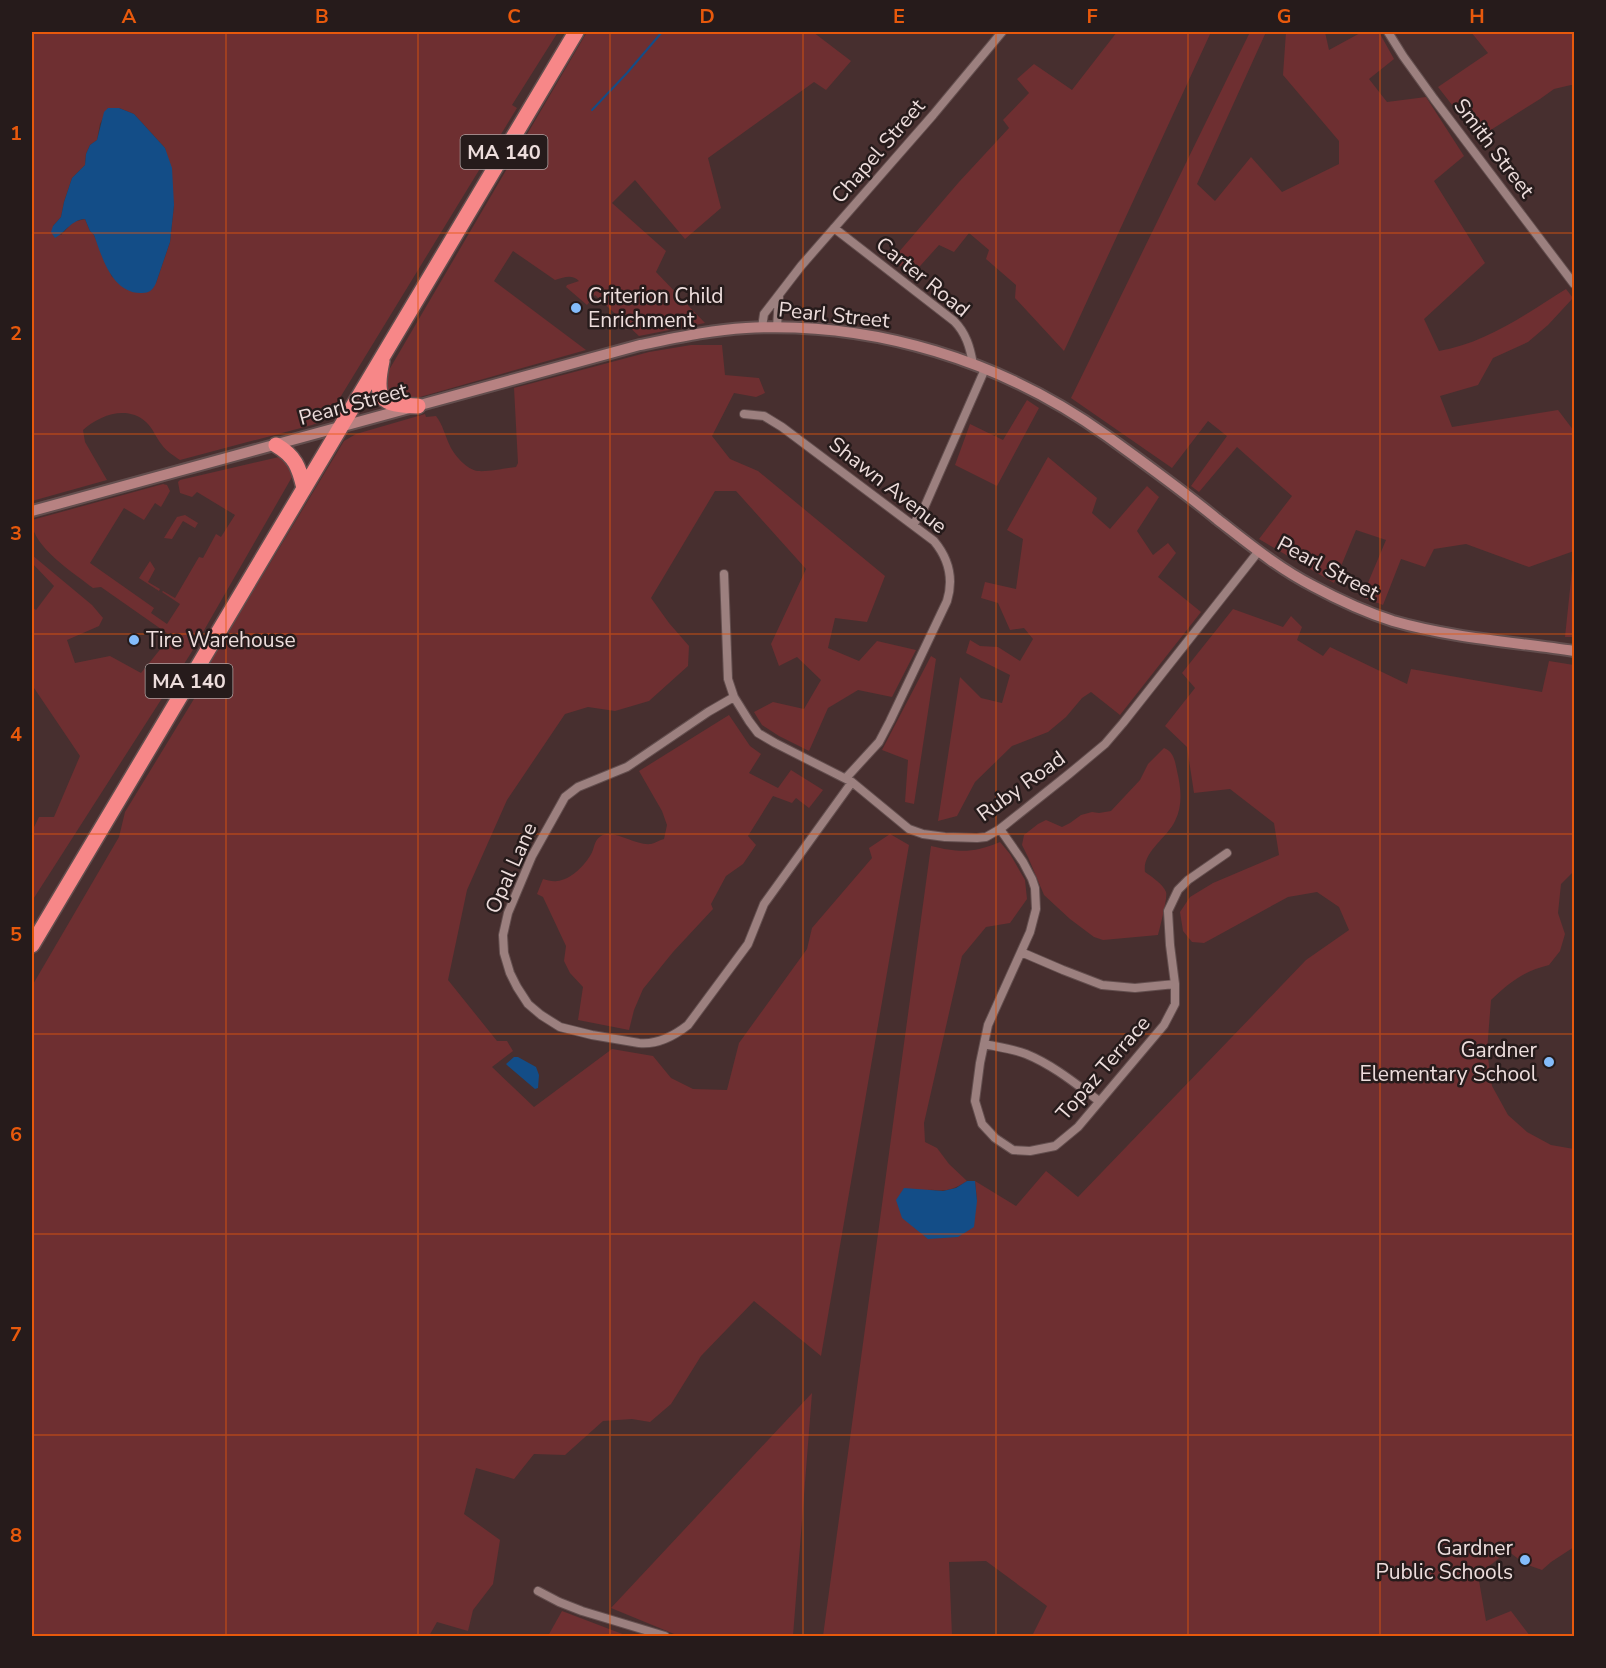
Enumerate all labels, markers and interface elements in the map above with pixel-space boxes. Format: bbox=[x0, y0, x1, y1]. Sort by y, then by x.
text: A bbox=[122, 3, 137, 30]
text: B bbox=[315, 3, 329, 30]
text: C bbox=[507, 3, 521, 30]
text: D bbox=[699, 3, 715, 30]
text: E bbox=[893, 3, 905, 30]
text: F bbox=[1086, 3, 1098, 30]
text: G bbox=[1277, 3, 1291, 30]
text: H bbox=[1469, 3, 1485, 30]
street label: Chapel Street bbox=[825, 92, 931, 209]
street label: Smith Street bbox=[1447, 93, 1541, 204]
text: 1 bbox=[10, 120, 22, 147]
road number: MA 140 bbox=[460, 135, 548, 169]
street label: Carter Road bbox=[870, 231, 976, 323]
place label: Criterion Child Enrichment bbox=[588, 282, 724, 334]
street label: Pearl Street bbox=[777, 295, 892, 335]
marker: Criterion Child Enrichment bbox=[569, 301, 583, 315]
text: 2 bbox=[10, 320, 22, 347]
street label: Pearl Street bbox=[295, 376, 411, 432]
street label: Shawn Avenue bbox=[823, 430, 953, 540]
text: 3 bbox=[10, 520, 22, 547]
street label: Pearl Street bbox=[1272, 529, 1384, 607]
place label: Tire Warehouse bbox=[146, 626, 296, 654]
marker: Tire Warehouse bbox=[127, 633, 141, 647]
road number: MA 140 bbox=[146, 664, 232, 698]
text: 4 bbox=[10, 721, 22, 748]
street label: Ruby Road bbox=[971, 744, 1071, 828]
street label: Opal Lane bbox=[479, 818, 543, 918]
text: 5 bbox=[10, 921, 22, 948]
street label: Topaz Terrace bbox=[1050, 1010, 1156, 1126]
place label: Gardner Elementary School bbox=[1359, 1036, 1538, 1088]
marker: Gardner Elementary School bbox=[1542, 1055, 1556, 1069]
text: 6 bbox=[10, 1121, 22, 1148]
text: 7 bbox=[10, 1321, 22, 1348]
text: 8 bbox=[10, 1522, 22, 1549]
place label: Gardner Public Schools bbox=[1375, 1534, 1513, 1586]
marker: Gardner Public Schools bbox=[1518, 1553, 1532, 1567]

